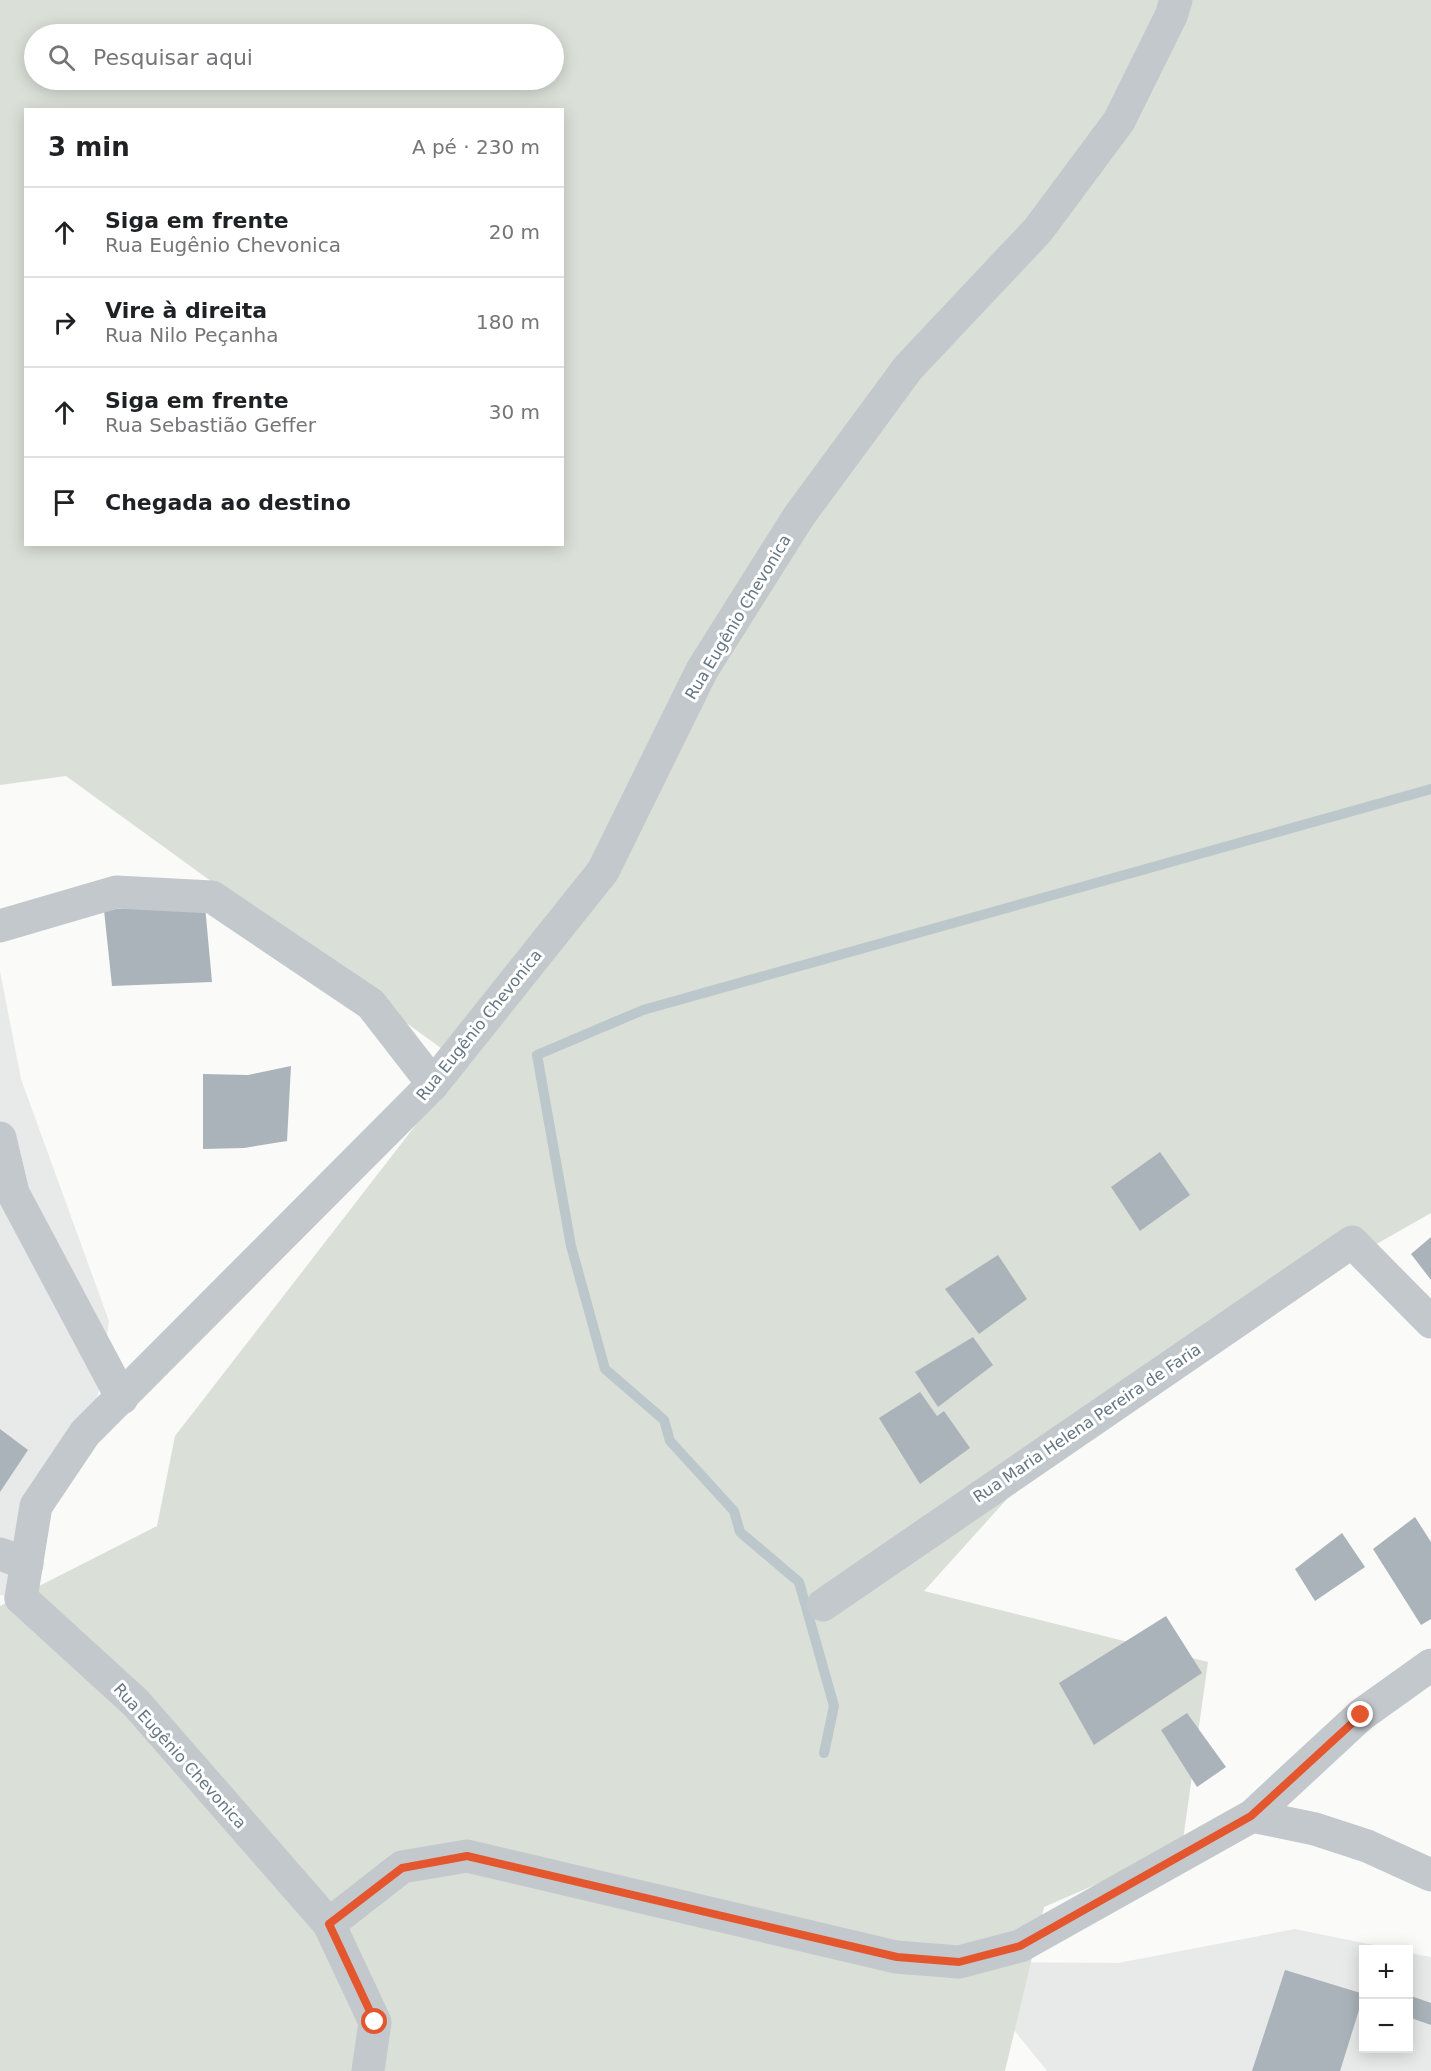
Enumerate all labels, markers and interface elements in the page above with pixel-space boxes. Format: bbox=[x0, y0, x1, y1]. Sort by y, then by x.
search box bbox=[24, 24, 564, 90]
icon: search bbox=[45, 41, 78, 74]
text: Pesquisar aqui bbox=[93, 45, 253, 70]
text: 3 min bbox=[48, 132, 130, 162]
text: A pé · 230 m bbox=[412, 135, 540, 159]
text: Siga em frente bbox=[105, 208, 289, 233]
icon: ahead bbox=[48, 216, 81, 249]
text: 20 m bbox=[489, 220, 540, 244]
text: Rua Eugênio Chevonica bbox=[105, 233, 341, 257]
text: Vire à direita bbox=[105, 298, 267, 323]
icon: right bbox=[48, 306, 81, 339]
text: 180 m bbox=[476, 310, 540, 334]
text: Rua Nilo Peçanha bbox=[105, 323, 278, 347]
text: Siga em frente bbox=[105, 388, 289, 413]
icon: ahead bbox=[48, 396, 81, 429]
text: 30 m bbox=[489, 400, 540, 424]
text: Rua Sebastião Geffer bbox=[105, 413, 316, 437]
icon: arrive bbox=[48, 486, 81, 519]
text: Chegada ao destino bbox=[105, 490, 351, 515]
street label: Rua Eugênio Chevonica bbox=[681, 531, 795, 703]
street label: Rua Eugênio Chevonica bbox=[412, 946, 546, 1104]
street label: Rua Maria Helena Pereira de Faria bbox=[970, 1339, 1204, 1507]
street label: Rua Eugênio Chevonica bbox=[110, 1680, 250, 1832]
route end bbox=[1347, 1701, 1373, 1727]
map controls bbox=[1359, 1945, 1413, 2053]
button: + bbox=[1359, 1945, 1413, 1999]
button: − bbox=[1359, 1999, 1413, 2053]
route start bbox=[361, 2008, 387, 2034]

